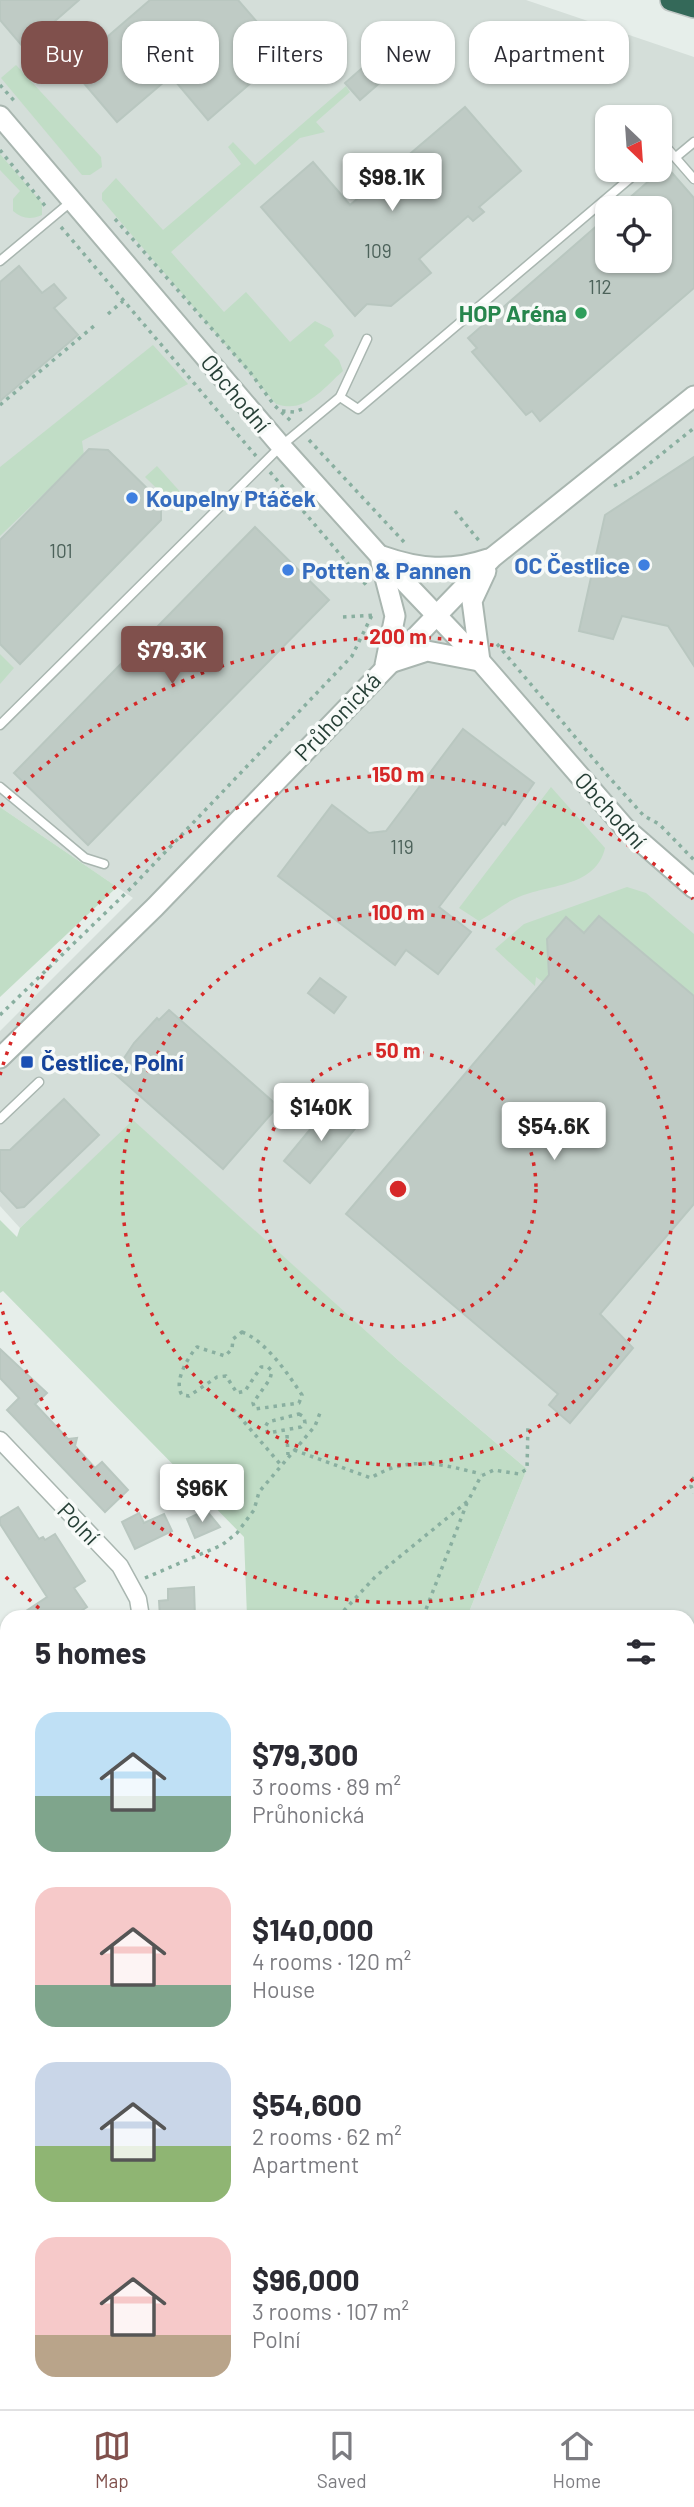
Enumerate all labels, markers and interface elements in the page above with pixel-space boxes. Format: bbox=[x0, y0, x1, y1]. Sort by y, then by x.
chip: Buy bbox=[21, 21, 108, 84]
chip: Rent bbox=[122, 21, 219, 84]
chip: Filters bbox=[233, 21, 347, 84]
chip: New bbox=[361, 21, 455, 84]
chip: Apartment bbox=[469, 21, 629, 84]
north arrow bbox=[595, 105, 672, 182]
map controls bbox=[595, 105, 672, 273]
pin: $98.1K bbox=[335, 154, 449, 213]
text: $98.1K bbox=[359, 162, 425, 190]
button: locate bbox=[595, 196, 672, 273]
house number: 109 bbox=[364, 239, 392, 262]
house number: 112 bbox=[588, 275, 612, 298]
place label: HOP Aréna bbox=[459, 299, 567, 327]
marker: HOP Aréna bbox=[573, 305, 589, 321]
street label: Obchodní bbox=[195, 348, 277, 438]
place label: Koupelny Ptáček bbox=[146, 484, 316, 512]
marker: Koupelny Ptáček bbox=[124, 490, 140, 506]
house number: 101 bbox=[49, 539, 73, 562]
place label: OC Čestlice bbox=[514, 551, 630, 579]
place label: Potten & Pannen bbox=[302, 556, 471, 584]
marker: OC Čestlice bbox=[636, 557, 652, 573]
marker: Potten & Pannen bbox=[280, 562, 296, 578]
text: 200 m bbox=[369, 623, 427, 648]
pin: $79.3K bbox=[115, 626, 229, 686]
text: $79.3K bbox=[137, 635, 207, 663]
street label: Průhonická bbox=[288, 666, 386, 766]
text: 150 m bbox=[372, 761, 424, 786]
street label: Obchodní bbox=[569, 766, 653, 854]
house number: 119 bbox=[390, 835, 414, 858]
text: 100 m bbox=[371, 899, 425, 924]
text: 50 m bbox=[375, 1037, 421, 1062]
place label: Čestlice, Polní bbox=[41, 1048, 184, 1076]
marker: Čestlice, Polní bbox=[19, 1054, 35, 1070]
pin: $140K bbox=[272, 1084, 370, 1143]
text: $140K bbox=[290, 1092, 352, 1120]
pin: $54.6K bbox=[497, 1102, 611, 1162]
text: $54.6K bbox=[518, 1111, 590, 1139]
centre of rings bbox=[386, 1177, 410, 1201]
pin: $96K bbox=[161, 1464, 243, 1524]
text: $96K bbox=[176, 1473, 228, 1501]
street label: Polní bbox=[52, 1496, 106, 1550]
icon: filters bbox=[622, 1633, 660, 1671]
text: 5 homes bbox=[35, 1634, 146, 1670]
text: $79,300 bbox=[252, 1736, 358, 1772]
icon: home bbox=[91, 1740, 175, 1824]
text: 3 rooms · 89 m² bbox=[252, 1772, 401, 1800]
text: Průhonická bbox=[252, 1800, 364, 1828]
text: $140,000 bbox=[252, 1911, 374, 1947]
icon: home bbox=[91, 1915, 175, 1999]
text: 4 rooms · 120 m² bbox=[252, 1947, 411, 1975]
text: House bbox=[252, 1975, 315, 2003]
text: $54,600 bbox=[252, 2086, 362, 2122]
icon: home bbox=[91, 2090, 175, 2174]
text: 2 rooms · 62 m² bbox=[252, 2122, 402, 2150]
text: Apartment bbox=[252, 2150, 359, 2178]
text: $96,000 bbox=[252, 2261, 360, 2297]
icon: home bbox=[91, 2265, 175, 2349]
text: 3 rooms · 107 m² bbox=[252, 2297, 409, 2325]
text: Polní bbox=[252, 2325, 300, 2353]
tab: Map bbox=[93, 2427, 131, 2492]
tab: Saved bbox=[317, 2427, 367, 2492]
tab: Home bbox=[553, 2427, 601, 2492]

